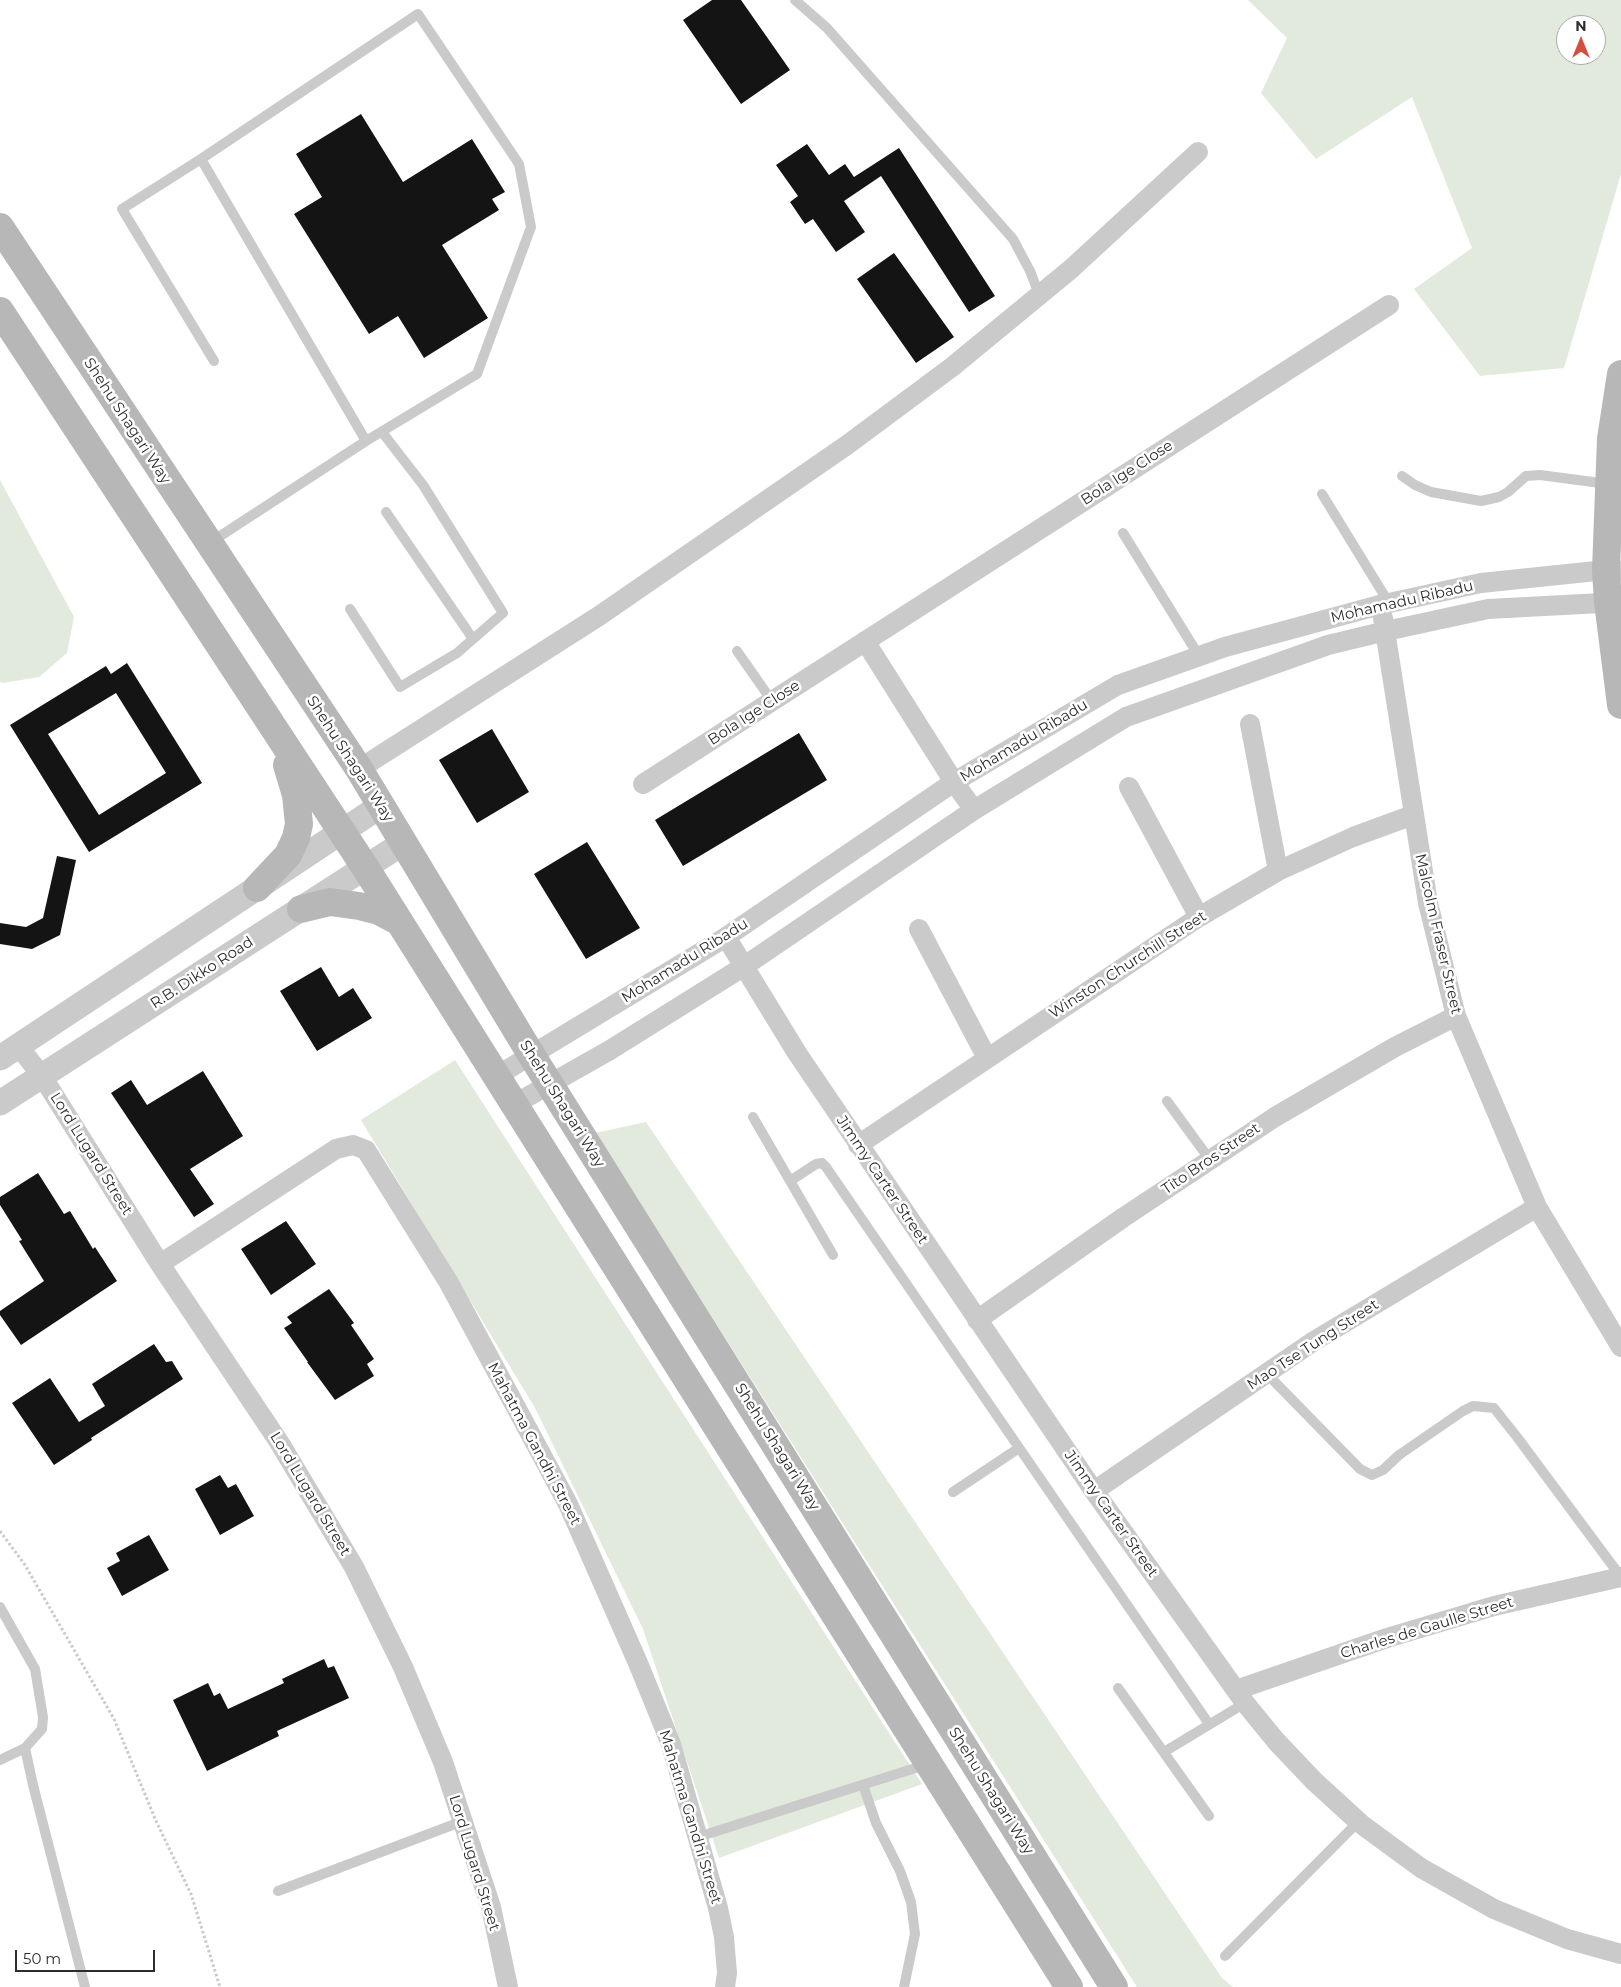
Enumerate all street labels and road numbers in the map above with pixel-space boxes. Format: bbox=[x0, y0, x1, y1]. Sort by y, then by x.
street label: Shehu Shagari Way bbox=[80, 355, 174, 487]
street label: Bola Ige Close bbox=[1078, 437, 1176, 509]
street label: Mohamadu Ribadu bbox=[1329, 577, 1475, 627]
street label: Bola Ige Close bbox=[705, 677, 803, 749]
street label: Shehu Shagari Way bbox=[303, 693, 397, 825]
street label: Mohamadu Ribadu bbox=[957, 696, 1091, 786]
street label: Malcolm Fraser Street bbox=[1411, 852, 1465, 1016]
street label: Winston Churchill Street bbox=[1046, 907, 1210, 1023]
street label: Mohamadu Ribadu bbox=[618, 915, 752, 1007]
street label: R.B. Dikko Road bbox=[147, 933, 257, 1013]
street label: Shehu Shagari Way bbox=[516, 1037, 608, 1171]
street label: Lord Lugard Street bbox=[46, 1089, 136, 1219]
street label: Jimmy Carter Street bbox=[832, 1112, 932, 1248]
street label: Tito Bros Street bbox=[1158, 1119, 1264, 1199]
street label: Mao Tse Tung Street bbox=[1244, 1296, 1382, 1394]
street label: Mahatma Gandhi Street bbox=[484, 1360, 584, 1528]
street label: Shehu Shagari Way bbox=[731, 1380, 823, 1514]
street label: Lord Lugard Street bbox=[266, 1429, 354, 1559]
street label: Jimmy Carter Street bbox=[1060, 1447, 1162, 1581]
street label: Charles de Gaulle Street bbox=[1338, 1593, 1516, 1663]
street label: Shehu Shagari Way bbox=[945, 1724, 1037, 1858]
street label: Mahatma Gandhi Street bbox=[655, 1728, 725, 1906]
street label: Lord Lugard Street bbox=[445, 1793, 503, 1933]

